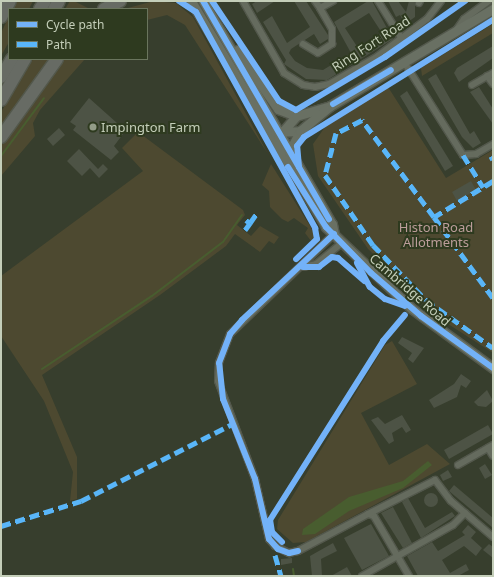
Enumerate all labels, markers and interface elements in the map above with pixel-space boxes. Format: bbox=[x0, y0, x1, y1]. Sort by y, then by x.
legend bbox=[8, 8, 148, 60]
street label: Ring Fort Road bbox=[329, 13, 413, 75]
text: Cycle path bbox=[46, 16, 104, 33]
text: Path bbox=[46, 36, 72, 53]
place label: Impington Farm bbox=[101, 119, 200, 135]
marker: Impington Farm bbox=[88, 122, 98, 132]
park label: Histon Road Allotments bbox=[399, 220, 473, 251]
street label: Cambridge Road bbox=[366, 251, 454, 329]

